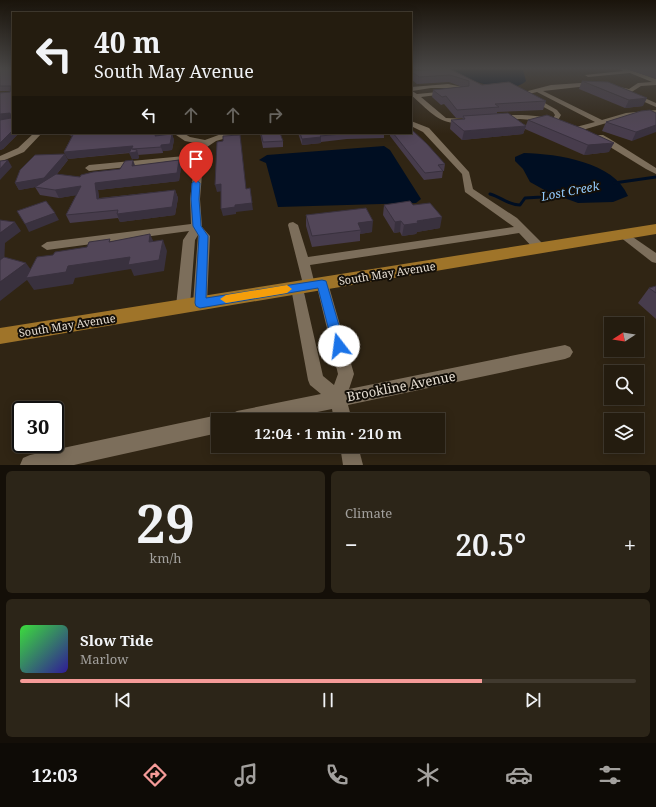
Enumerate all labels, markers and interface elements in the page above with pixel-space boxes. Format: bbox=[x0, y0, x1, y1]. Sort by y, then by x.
text: 40 m bbox=[94, 23, 161, 61]
icon: left bbox=[28, 28, 80, 80]
text: South May Avenue bbox=[94, 59, 254, 83]
icon: left bbox=[138, 104, 160, 126]
icon: ahead bbox=[180, 104, 202, 126]
icon: ahead bbox=[222, 104, 244, 126]
icon: right bbox=[264, 104, 286, 126]
pin bbox=[179, 142, 213, 183]
icon: arrive bbox=[185, 148, 207, 170]
water label: Lost Creek bbox=[538, 177, 602, 205]
street label: South May Avenue bbox=[338, 258, 437, 288]
street label: South May Avenue bbox=[18, 310, 117, 340]
north arrow bbox=[604, 317, 644, 357]
map controls bbox=[604, 317, 644, 453]
position arrow bbox=[318, 325, 360, 367]
button: search bbox=[604, 365, 644, 405]
street label: Brookline Avenue bbox=[345, 367, 457, 405]
speed limit sign: 30 bbox=[12, 401, 64, 453]
button: layers bbox=[604, 413, 644, 453]
text: 12:04 · 1 min · 210 m bbox=[254, 423, 402, 443]
text: 29 bbox=[136, 487, 195, 558]
text: Climate bbox=[345, 504, 392, 522]
text: 20.5° bbox=[455, 524, 526, 565]
text: − bbox=[345, 529, 358, 559]
text: + bbox=[624, 529, 636, 559]
text: km/h bbox=[150, 549, 181, 567]
text: Slow Tide bbox=[80, 630, 153, 650]
text: Marlow bbox=[80, 650, 128, 668]
icon: previous bbox=[112, 689, 134, 711]
icon: pause bbox=[317, 689, 339, 711]
icon: next bbox=[522, 689, 544, 711]
icon: directions bbox=[141, 761, 169, 789]
icon: music bbox=[232, 761, 260, 789]
icon: phone bbox=[323, 761, 351, 789]
icon: climate bbox=[414, 761, 442, 789]
icon: car bbox=[505, 761, 533, 789]
icon: filters bbox=[596, 761, 624, 789]
text: 12:03 bbox=[32, 763, 78, 787]

